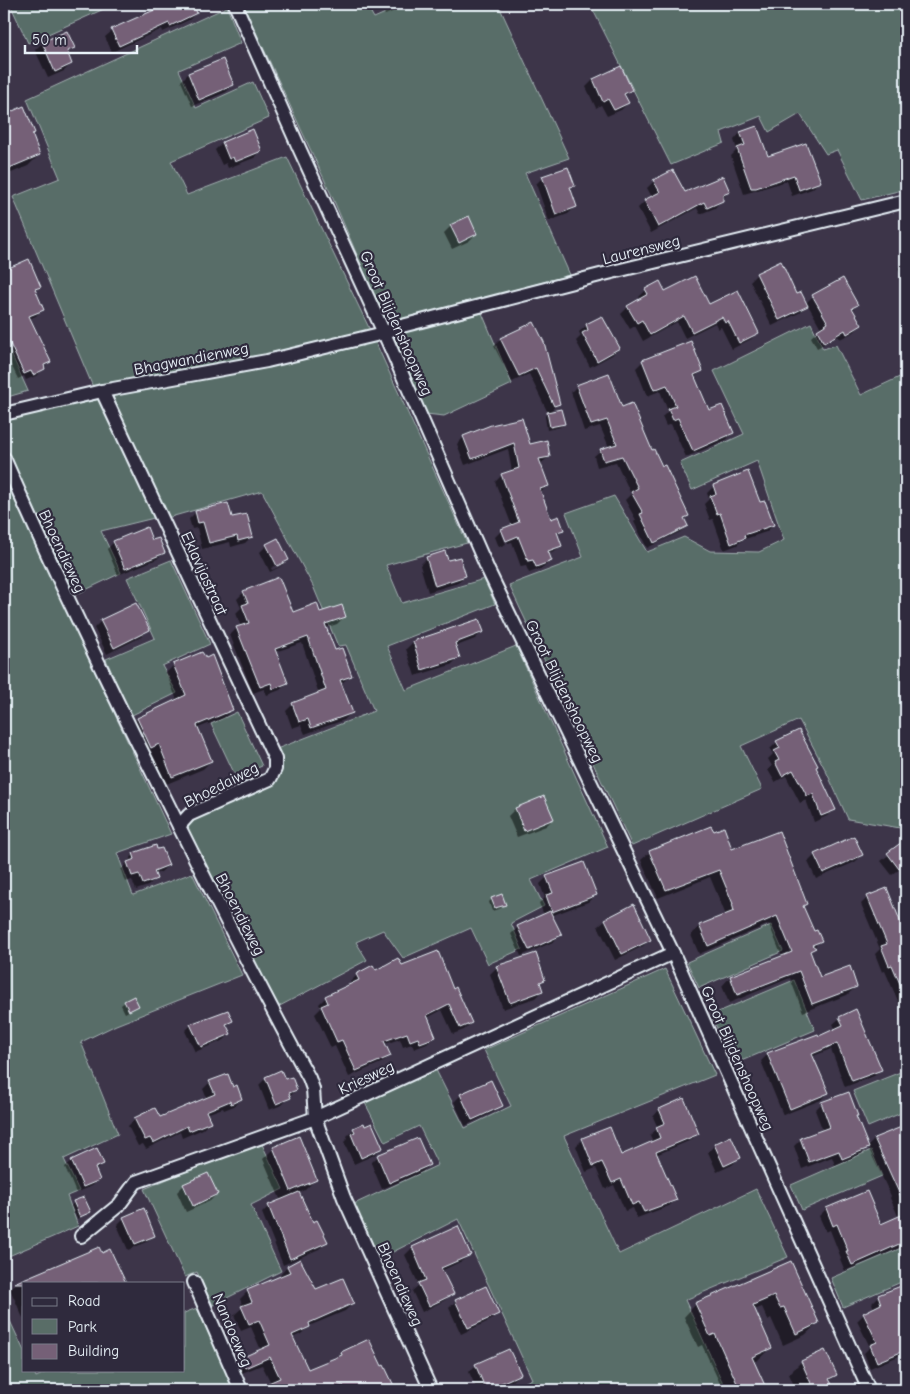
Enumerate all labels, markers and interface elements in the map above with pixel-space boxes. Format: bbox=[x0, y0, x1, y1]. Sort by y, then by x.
scale bar bbox=[25, 22, 138, 54]
text: 50 m bbox=[32, 31, 67, 49]
street label: Laurensweg bbox=[600, 232, 682, 268]
street label: Groot Blijdenshoopweg bbox=[356, 248, 436, 399]
street label: Bhagwandienweg bbox=[132, 339, 250, 379]
street label: Bhoendieweg bbox=[35, 507, 89, 596]
street label: Eklavijastraat bbox=[177, 529, 231, 618]
street label: Groot Blijdenshoopweg bbox=[522, 617, 607, 766]
street label: Bhoedaiweg bbox=[181, 758, 262, 811]
street label: Bhoendieweg bbox=[212, 870, 268, 959]
street label: Groot Blijdenshoopweg bbox=[697, 983, 777, 1134]
street label: Kriesweg bbox=[336, 1057, 397, 1099]
street label: Bhoendieweg bbox=[374, 1240, 427, 1329]
legend bbox=[22, 1282, 185, 1372]
street label: Nandoeweg bbox=[208, 1291, 256, 1370]
text: Road bbox=[68, 1292, 100, 1310]
text: Park bbox=[68, 1318, 97, 1336]
text: Building bbox=[68, 1342, 119, 1360]

